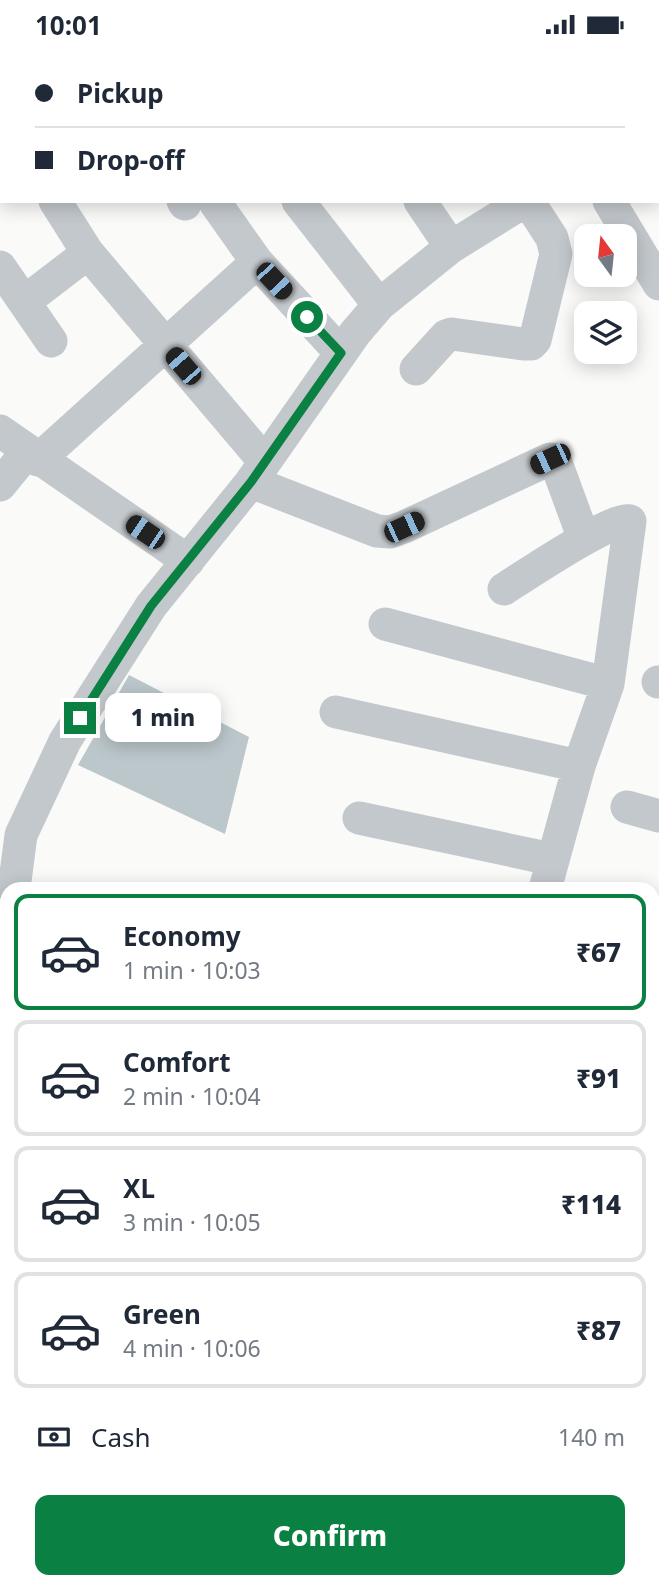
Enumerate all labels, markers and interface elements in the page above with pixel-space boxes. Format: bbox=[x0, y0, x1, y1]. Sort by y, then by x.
text: 10:01 bbox=[35, 7, 102, 43]
text: Pickup bbox=[77, 75, 164, 111]
text: Drop-off bbox=[77, 142, 184, 178]
north arrow bbox=[574, 224, 637, 287]
map controls bbox=[574, 224, 637, 364]
car bbox=[252, 258, 297, 304]
route start bbox=[291, 301, 323, 333]
button: layers bbox=[574, 301, 637, 364]
car bbox=[162, 343, 205, 389]
car bbox=[527, 441, 574, 477]
car bbox=[381, 509, 428, 545]
car bbox=[122, 512, 169, 552]
callout: 1 min bbox=[104, 693, 220, 743]
text: 1 min bbox=[131, 701, 195, 733]
route end bbox=[64, 702, 96, 734]
text: Economy bbox=[123, 918, 241, 954]
icon: car bbox=[39, 921, 102, 984]
text: ₹67 bbox=[576, 934, 621, 970]
text: 1 min · 10:03 bbox=[123, 954, 261, 986]
text: Comfort bbox=[123, 1044, 231, 1080]
icon: car bbox=[39, 1047, 102, 1110]
text: ₹91 bbox=[576, 1060, 621, 1096]
text: 2 min · 10:04 bbox=[123, 1080, 261, 1112]
text: XL bbox=[123, 1170, 155, 1206]
icon: car bbox=[39, 1173, 102, 1236]
text: ₹114 bbox=[561, 1186, 621, 1222]
text: 3 min · 10:05 bbox=[123, 1206, 261, 1238]
text: Green bbox=[123, 1296, 201, 1332]
icon: car bbox=[39, 1299, 102, 1362]
text: ₹87 bbox=[576, 1312, 621, 1348]
text: 4 min · 10:06 bbox=[123, 1332, 261, 1364]
icon: cash bbox=[35, 1418, 73, 1456]
text: Cash bbox=[91, 1419, 151, 1455]
text: 140 m bbox=[558, 1421, 625, 1453]
button: Confirm bbox=[35, 1495, 625, 1575]

